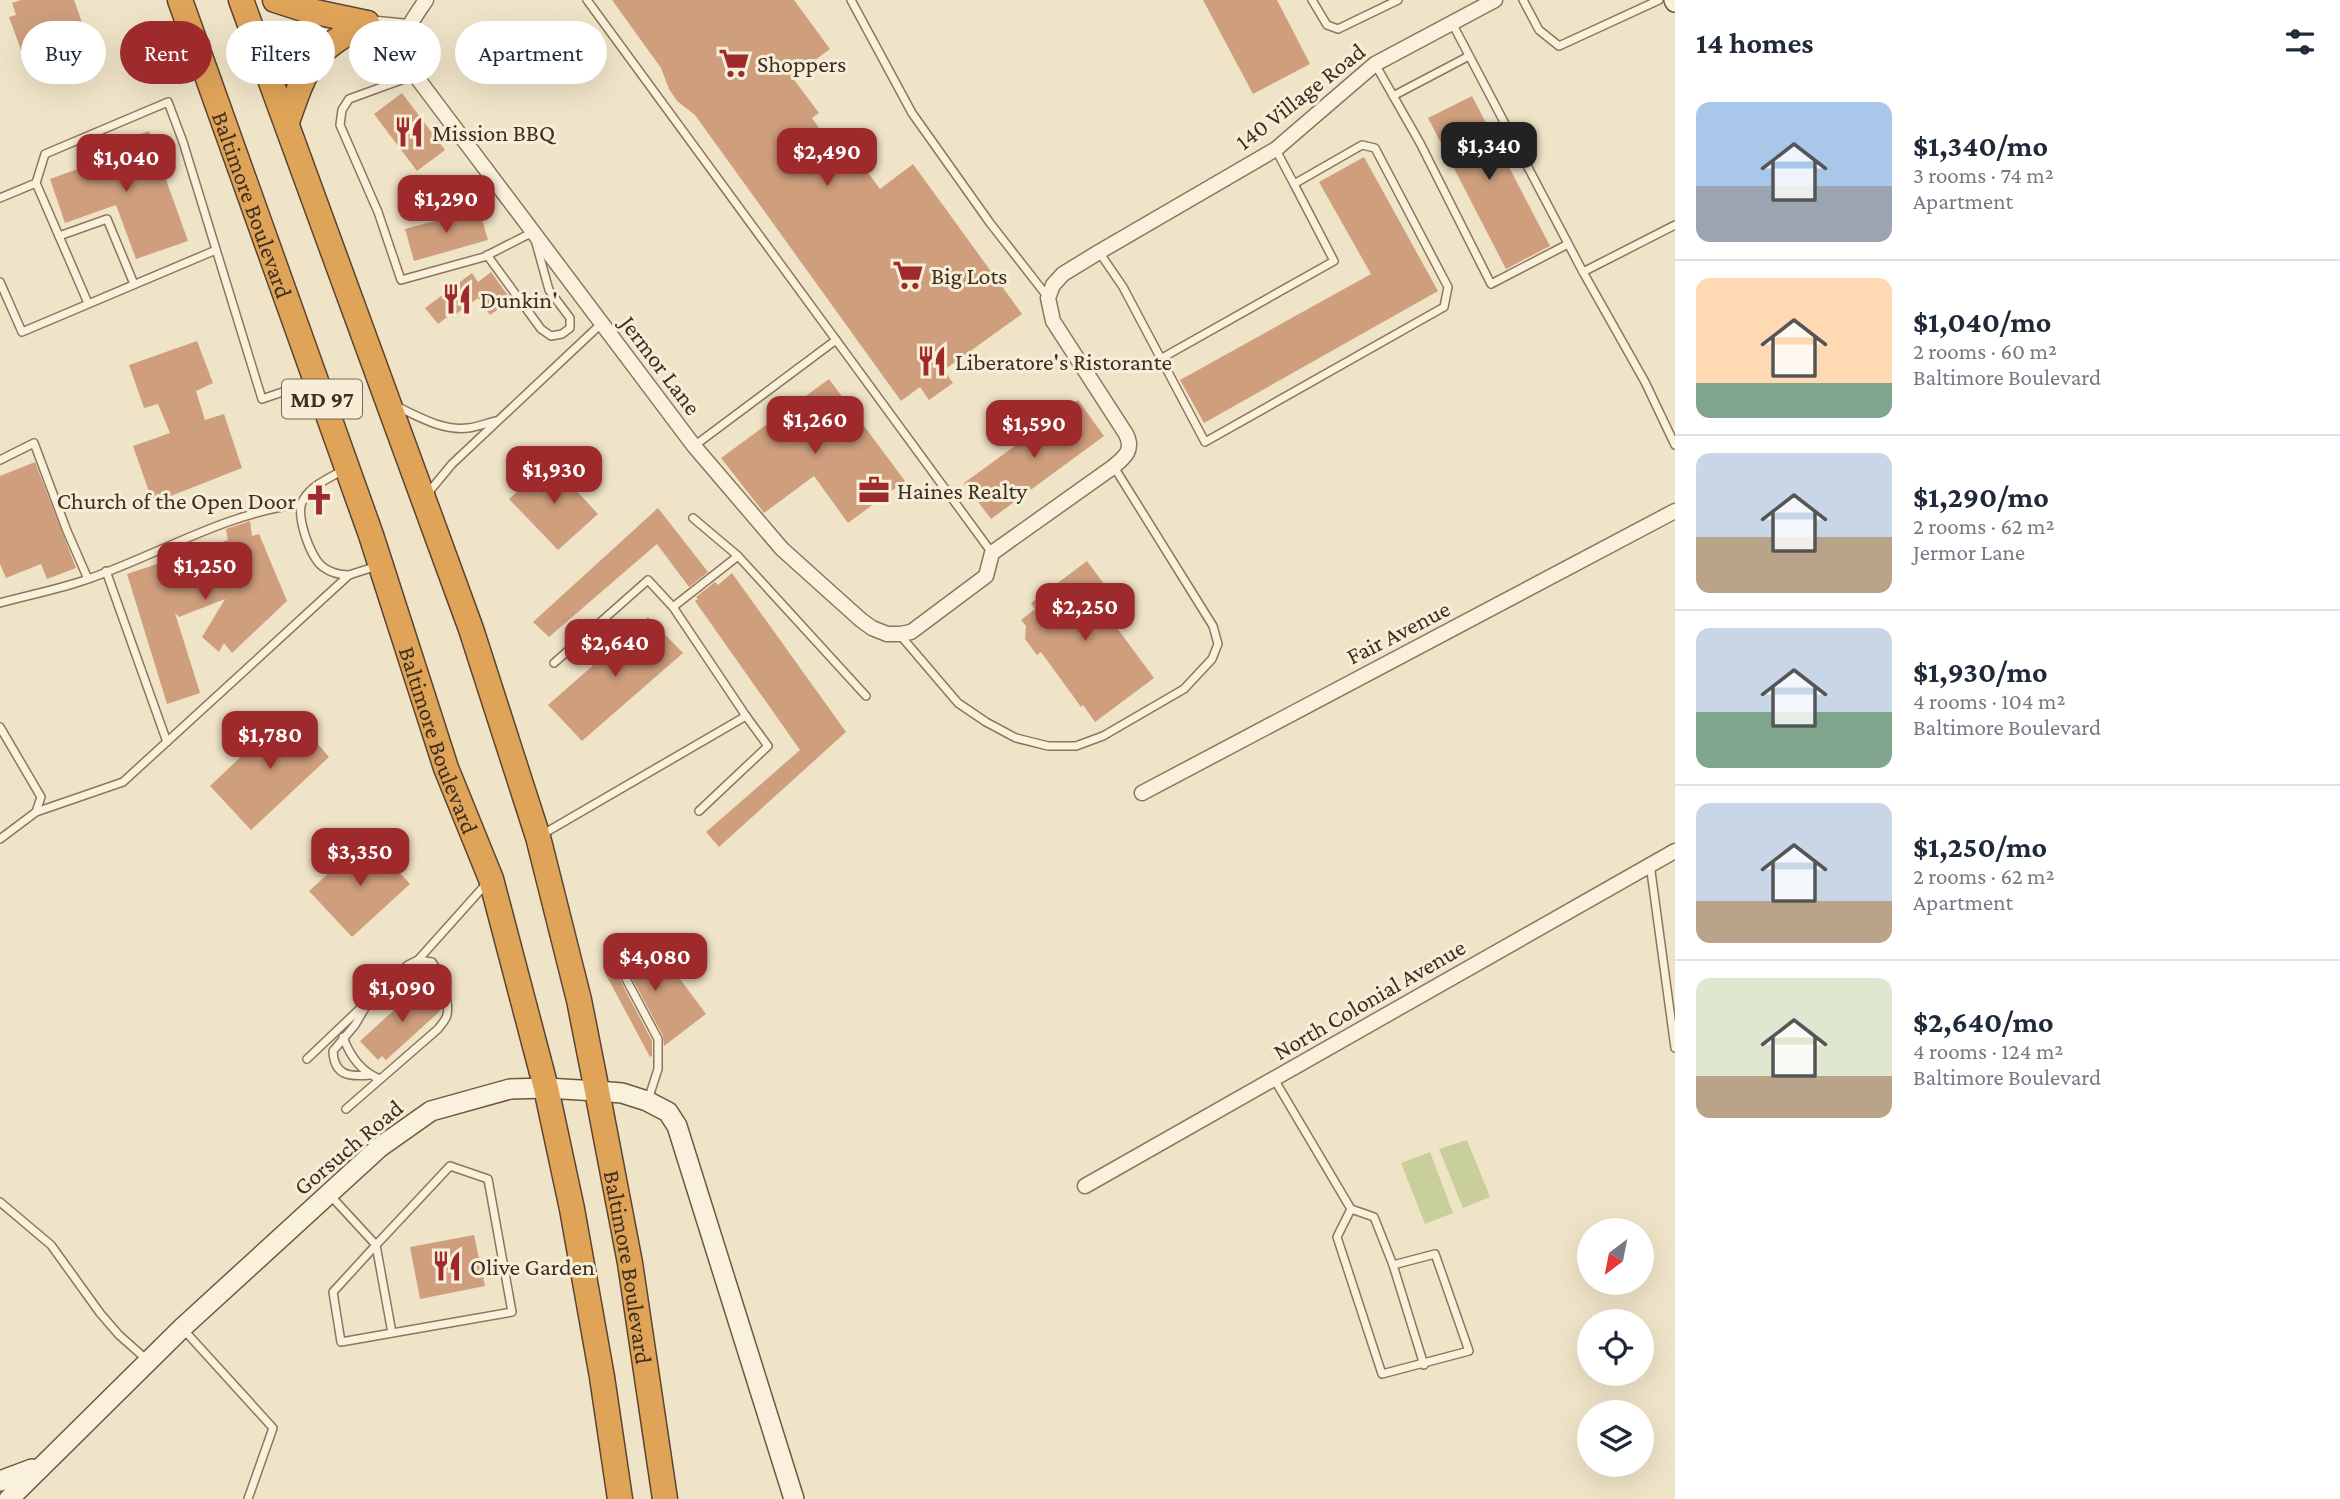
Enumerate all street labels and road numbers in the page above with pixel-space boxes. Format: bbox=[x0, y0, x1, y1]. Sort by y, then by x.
street label: 140 Village Road bbox=[1230, 37, 1370, 155]
street label: Baltimore Boulevard bbox=[207, 107, 299, 302]
street label: Jermor Lane bbox=[614, 309, 707, 420]
road number: MD 97 bbox=[282, 380, 362, 418]
street label: Fair Avenue bbox=[1342, 594, 1454, 670]
street label: Baltimore Boulevard bbox=[394, 643, 485, 838]
street label: North Colonial Avenue bbox=[1268, 933, 1470, 1065]
street label: Gorsuch Road bbox=[288, 1094, 408, 1200]
street label: Baltimore Boulevard bbox=[599, 1168, 658, 1366]

